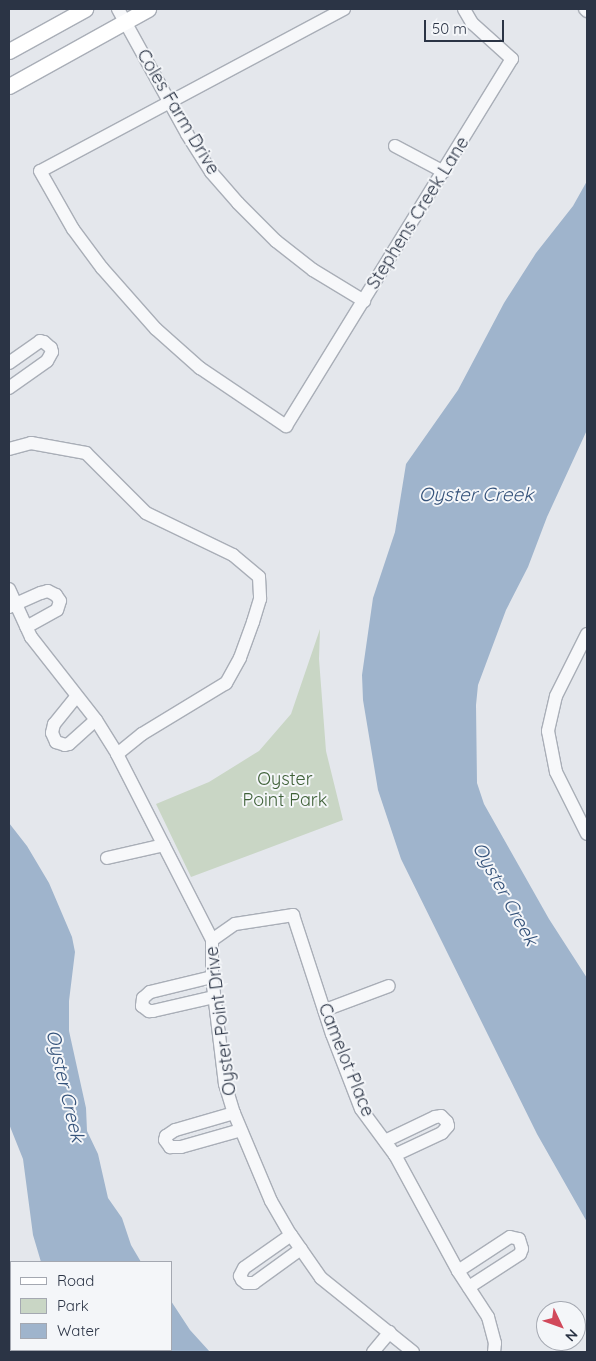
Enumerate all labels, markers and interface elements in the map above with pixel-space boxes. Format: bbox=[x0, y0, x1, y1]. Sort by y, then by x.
scale bar bbox=[426, 10, 506, 42]
text: 50 m bbox=[432, 19, 467, 38]
street label: Coles Farm Drive bbox=[132, 45, 224, 179]
street label: Stephens Creek Lane bbox=[362, 133, 474, 293]
water label: Oyster Creek bbox=[419, 484, 533, 506]
park label: Oyster Point Park bbox=[243, 769, 327, 812]
water label: Oyster Creek bbox=[467, 838, 543, 950]
street label: Oyster Point Drive bbox=[201, 945, 241, 1097]
street label: Camelot Place bbox=[313, 1000, 379, 1120]
water label: Oyster Creek bbox=[41, 1028, 89, 1144]
legend bbox=[10, 1261, 172, 1351]
text: Road bbox=[57, 1271, 94, 1290]
text: Park bbox=[57, 1296, 89, 1315]
north arrow bbox=[536, 1301, 586, 1351]
text: Water bbox=[57, 1321, 100, 1340]
text: N bbox=[561, 1326, 582, 1345]

